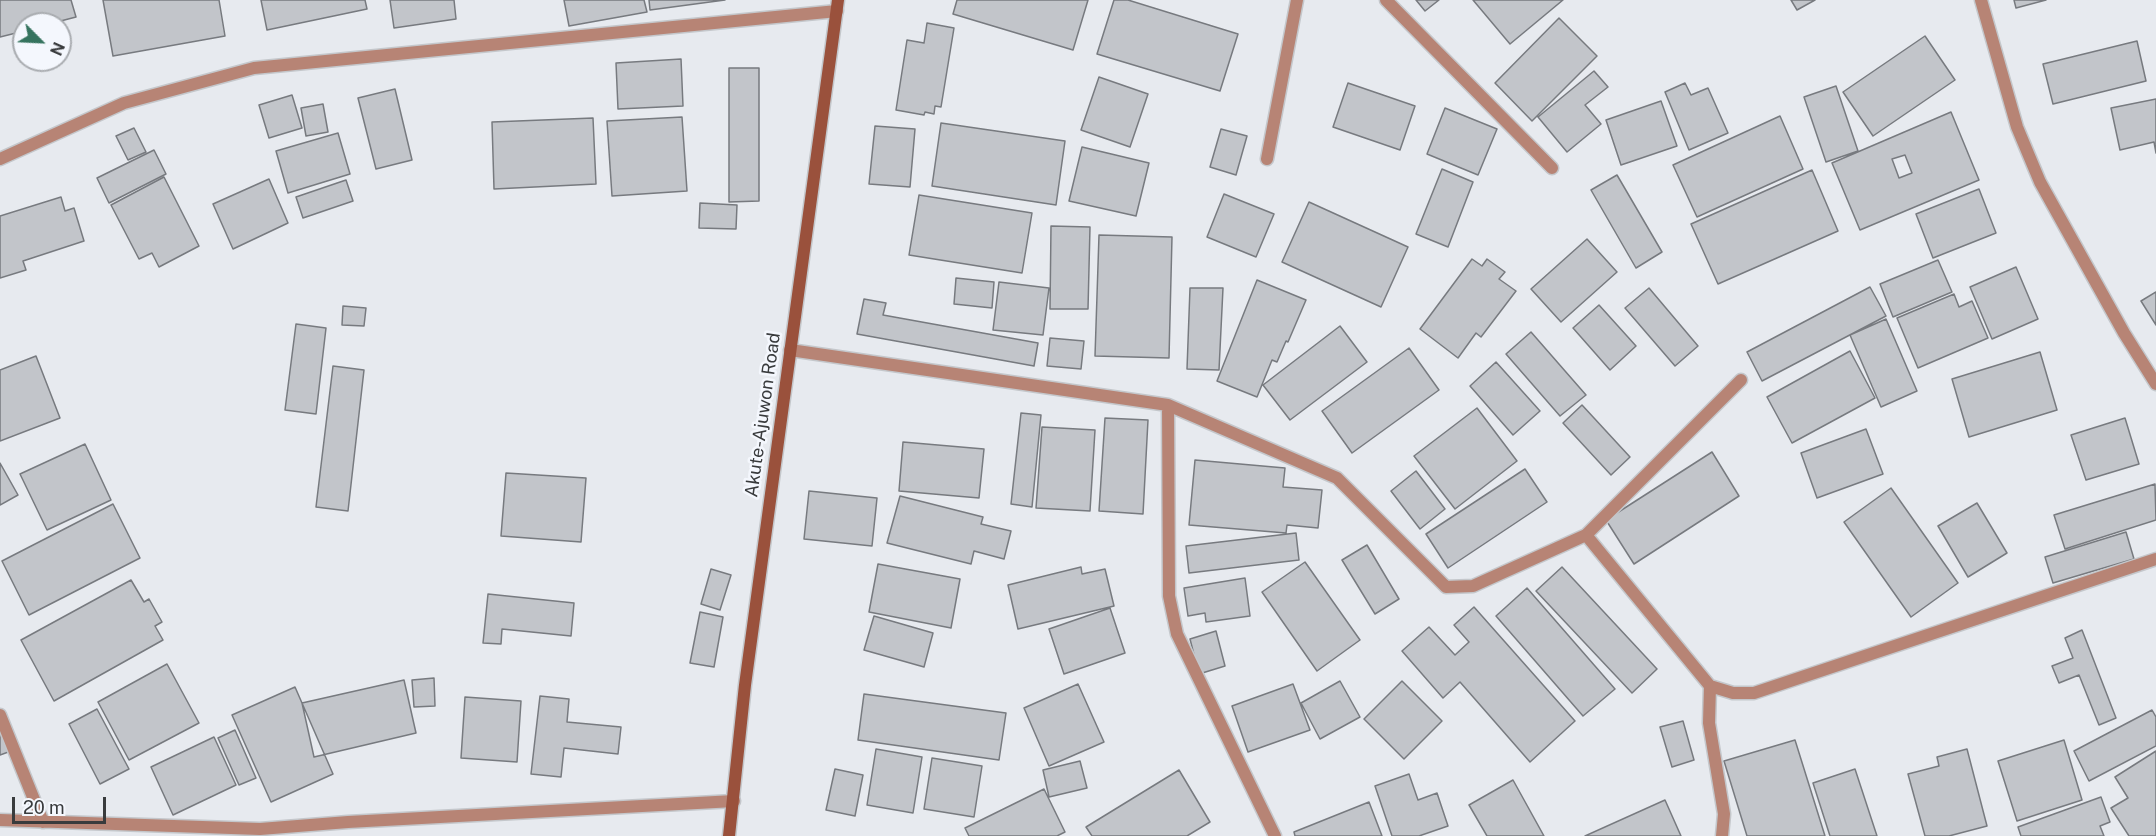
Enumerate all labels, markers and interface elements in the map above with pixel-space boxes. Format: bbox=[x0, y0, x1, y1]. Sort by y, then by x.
north arrow bbox=[12, 12, 72, 72]
text: N bbox=[46, 39, 68, 58]
street label: Akute-Ajuwon Road bbox=[741, 331, 785, 499]
scale bar bbox=[15, 785, 110, 823]
text: 20 m bbox=[23, 797, 65, 818]

